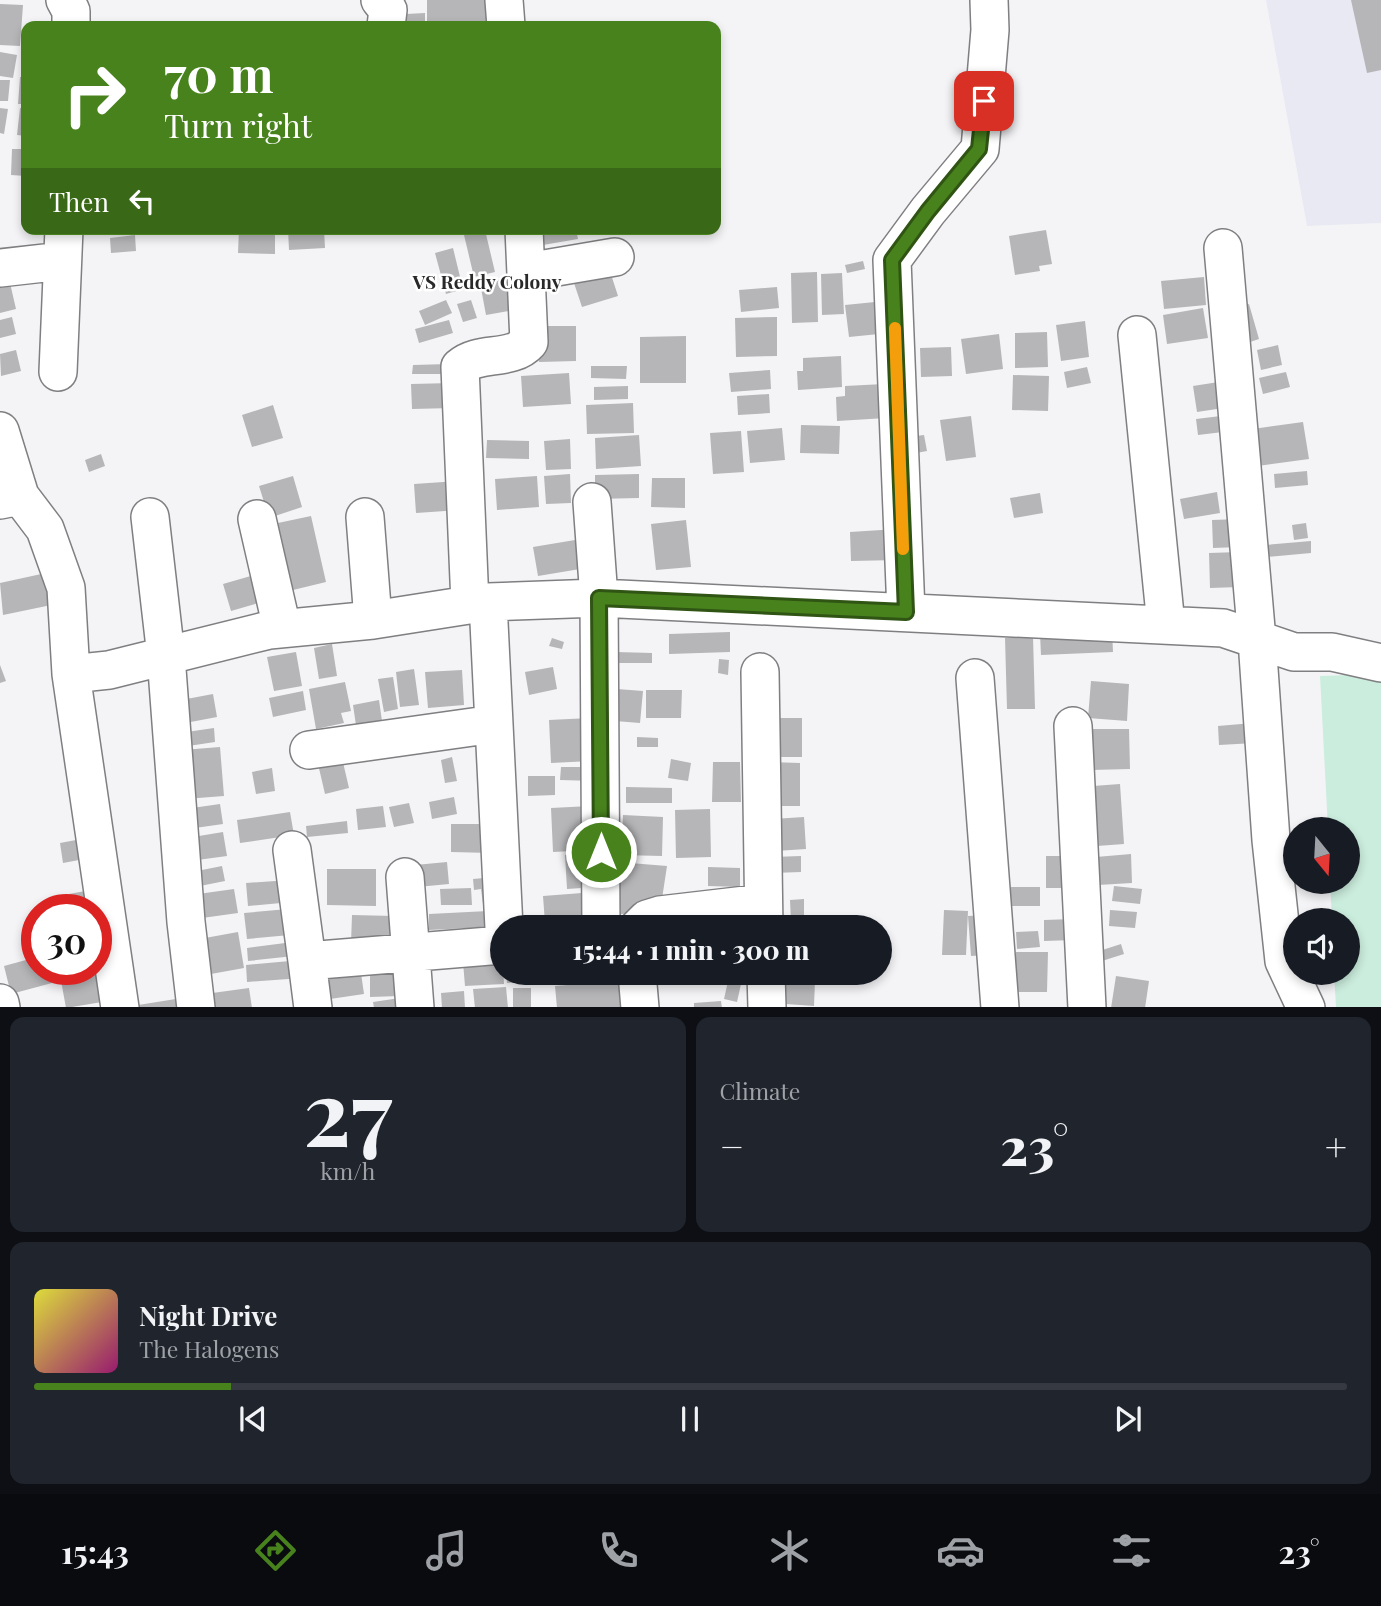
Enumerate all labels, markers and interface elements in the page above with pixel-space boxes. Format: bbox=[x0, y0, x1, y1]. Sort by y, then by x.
text: 70 m bbox=[164, 40, 274, 105]
icon: right bbox=[49, 49, 140, 140]
pin bbox=[954, 71, 1014, 131]
icon: arrive bbox=[965, 82, 1003, 120]
text: Turn right bbox=[164, 103, 312, 146]
icon: left bbox=[123, 182, 161, 220]
text: Then bbox=[49, 184, 109, 219]
district label: VS Reddy Colony bbox=[411, 268, 562, 294]
position arrow bbox=[564, 815, 638, 889]
north arrow bbox=[1283, 817, 1360, 894]
map controls bbox=[1283, 817, 1360, 985]
speed limit sign: 30 bbox=[21, 894, 112, 985]
button: sound bbox=[1283, 908, 1360, 985]
text: 15:44 · 1 min · 300 m bbox=[573, 932, 809, 967]
text: 27 bbox=[303, 1049, 392, 1170]
text: Climate bbox=[720, 1075, 800, 1106]
text: 23° bbox=[1000, 1110, 1068, 1179]
text: − bbox=[720, 1120, 744, 1171]
text: + bbox=[1325, 1120, 1347, 1171]
text: km/h bbox=[320, 1155, 375, 1186]
text: Night Drive bbox=[139, 1298, 277, 1333]
text: The Halogens bbox=[139, 1333, 279, 1364]
icon: previous bbox=[234, 1400, 272, 1438]
icon: pause bbox=[671, 1400, 709, 1438]
icon: next bbox=[1109, 1400, 1147, 1438]
icon: directions bbox=[251, 1526, 300, 1575]
icon: music bbox=[422, 1526, 471, 1575]
icon: phone bbox=[594, 1526, 643, 1575]
icon: climate bbox=[765, 1526, 814, 1575]
icon: car bbox=[936, 1526, 985, 1575]
icon: filters bbox=[1107, 1526, 1156, 1575]
text: 15:43 bbox=[61, 1529, 129, 1572]
text: 23° bbox=[1278, 1529, 1320, 1572]

